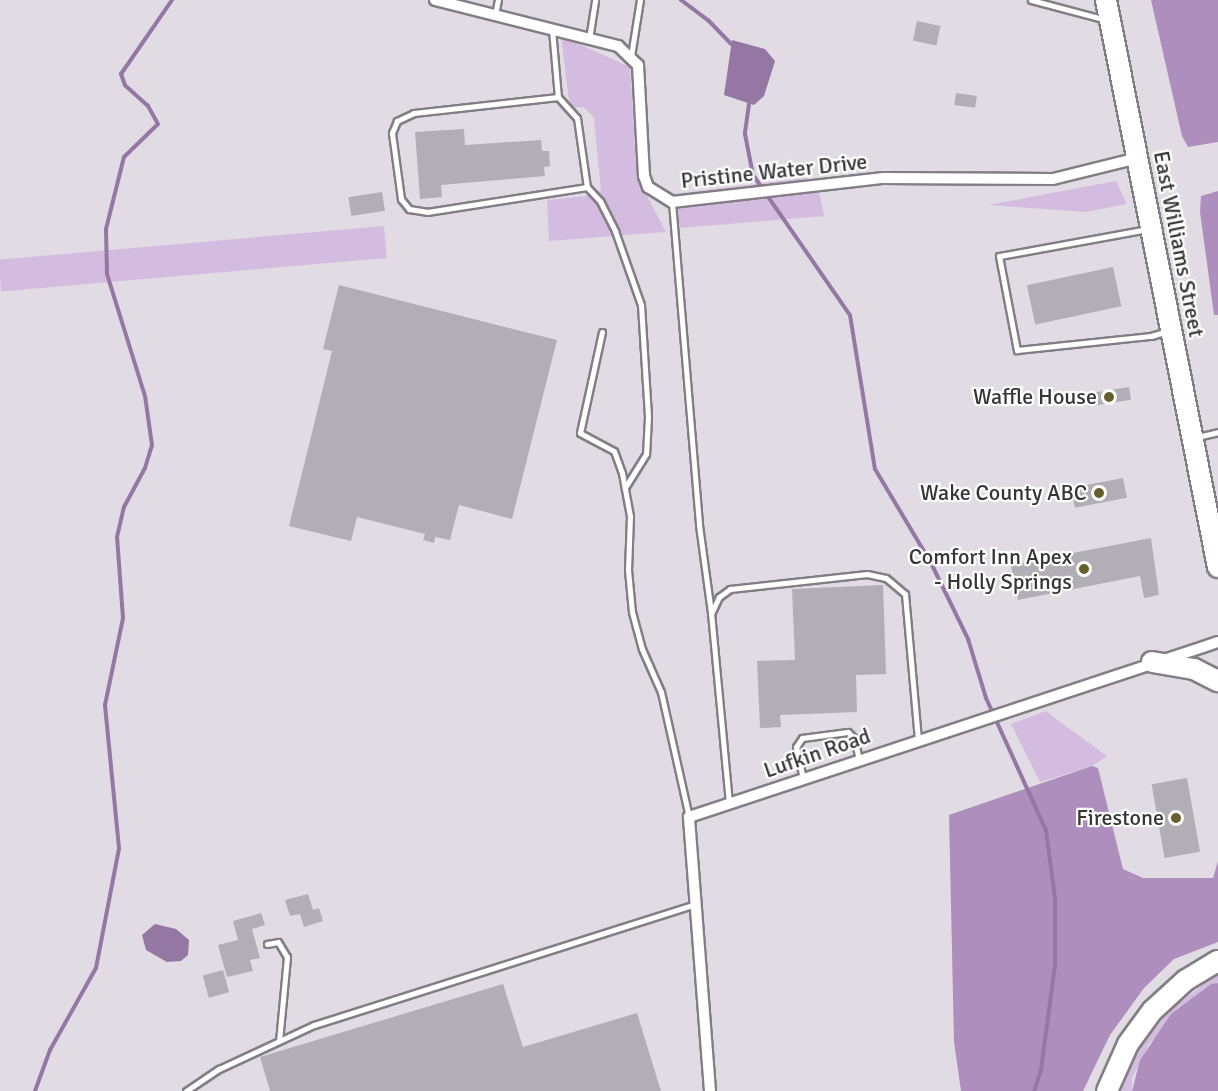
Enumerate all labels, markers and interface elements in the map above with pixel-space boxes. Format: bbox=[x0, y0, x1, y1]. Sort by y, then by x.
street label: Pristine Water Drive bbox=[679, 148, 869, 194]
street label: East Williams Street bbox=[1148, 149, 1210, 339]
place label: Waffle House bbox=[973, 384, 1097, 410]
marker: Waffle House bbox=[1102, 390, 1116, 404]
place label: Wake County ABC bbox=[920, 480, 1087, 506]
marker: Wake County ABC bbox=[1092, 486, 1106, 500]
place label: Comfort Inn Apex - Holly Springs bbox=[909, 543, 1072, 594]
marker: Comfort Inn Apex - Holly Springs bbox=[1077, 562, 1091, 576]
street label: Lufkin Road bbox=[760, 722, 874, 784]
place label: Firestone bbox=[1076, 805, 1164, 831]
marker: Firestone bbox=[1169, 811, 1183, 825]

